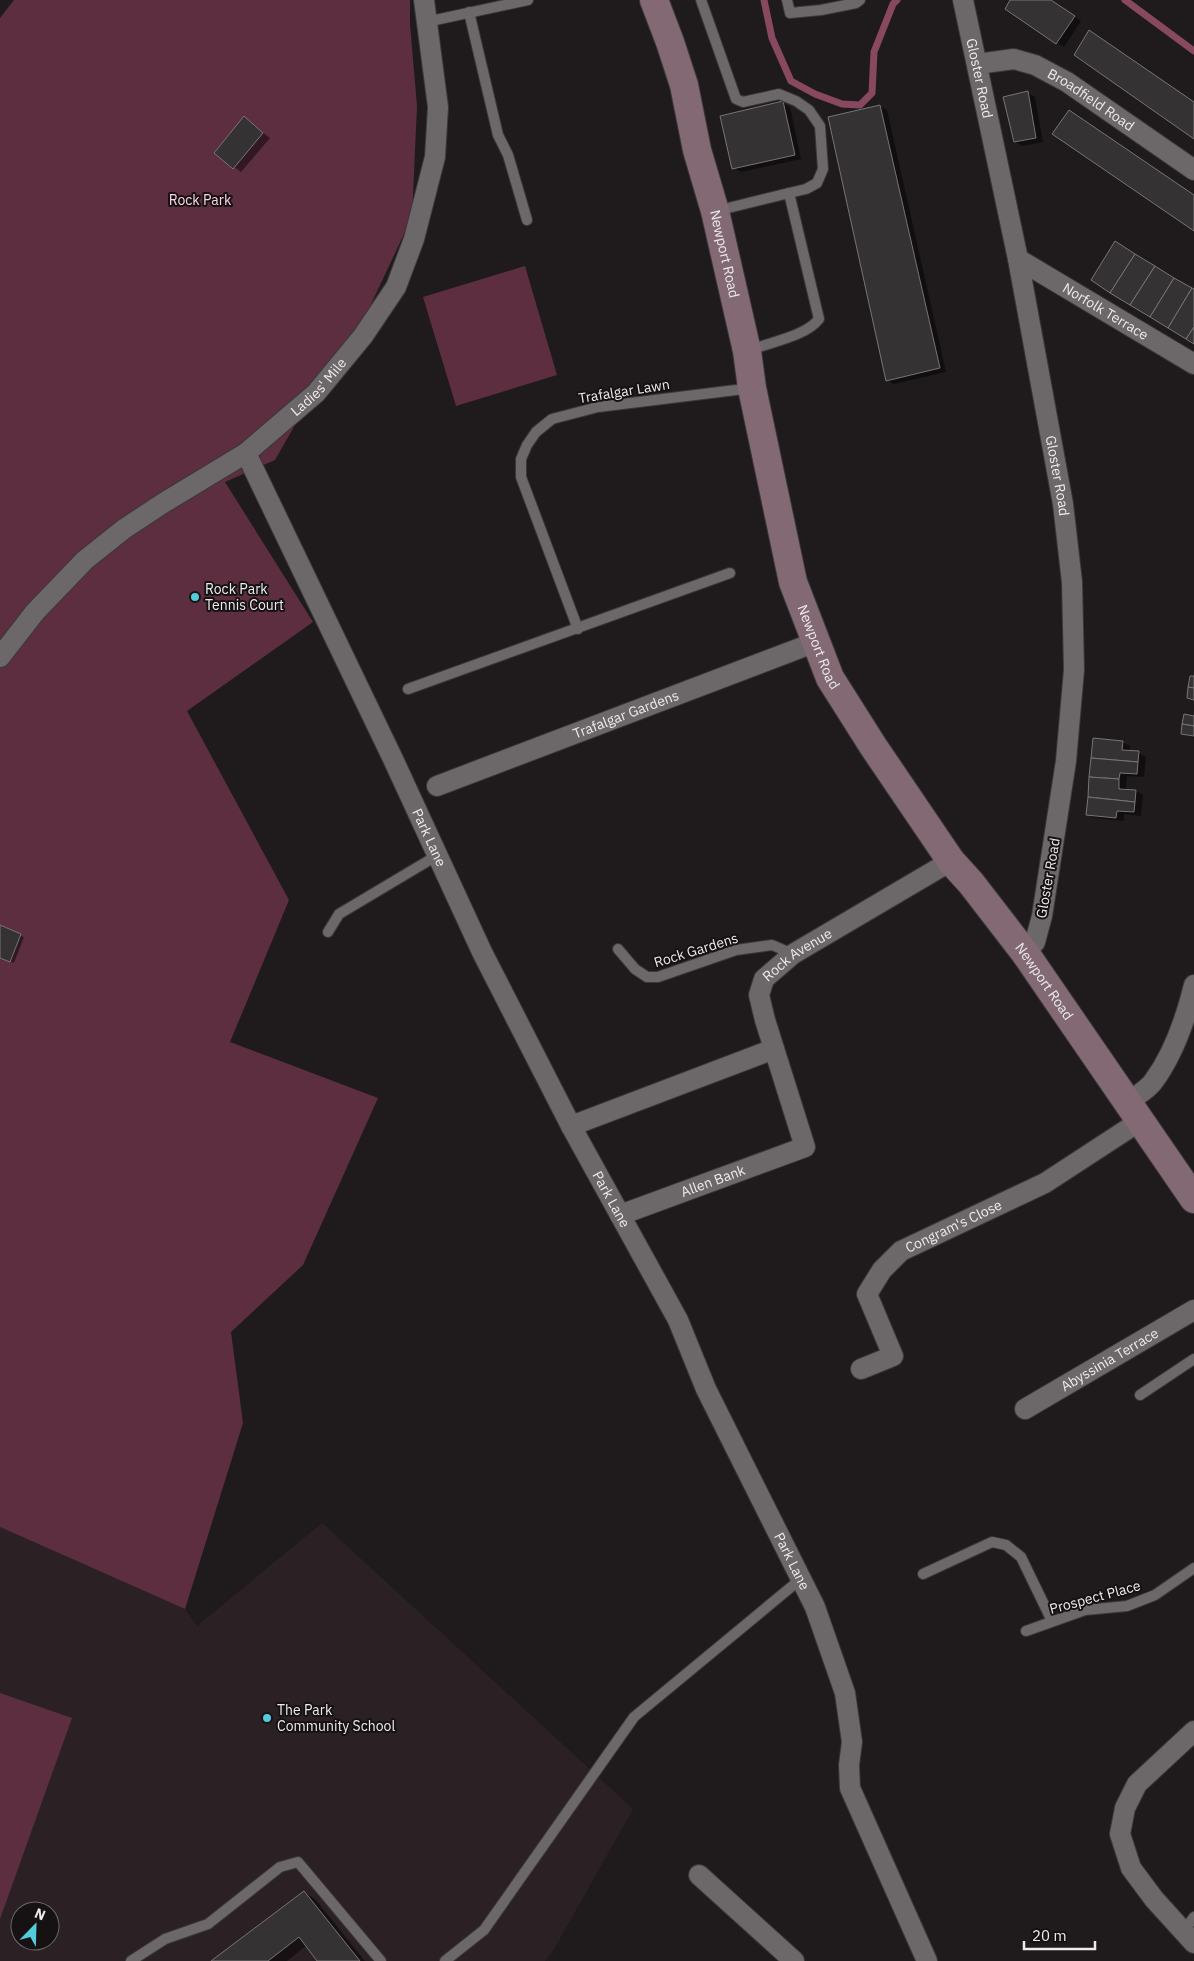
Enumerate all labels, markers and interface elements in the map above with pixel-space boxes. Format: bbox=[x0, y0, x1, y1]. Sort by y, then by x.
street label: Gloster Road bbox=[962, 37, 997, 120]
street label: Broadfield Road bbox=[1044, 64, 1138, 135]
park label: Rock Park bbox=[169, 191, 232, 209]
street label: Newport Road bbox=[706, 208, 744, 300]
street label: Norfolk Terrace bbox=[1059, 279, 1152, 344]
street label: Ladies' Mile bbox=[287, 354, 350, 420]
street label: Trafalgar Lawn bbox=[577, 375, 671, 407]
street label: Gloster Road bbox=[1042, 434, 1073, 517]
place label: Rock Park Tennis Court bbox=[205, 580, 284, 614]
marker: Rock Park Tennis Court bbox=[189, 591, 201, 603]
street label: Newport Road bbox=[794, 602, 844, 693]
street label: Trafalgar Gardens bbox=[570, 686, 682, 743]
street label: Park Lane bbox=[408, 806, 450, 870]
street label: Gloster Road bbox=[1032, 836, 1064, 920]
street label: Rock Avenue bbox=[759, 924, 835, 985]
street label: Rock Gardens bbox=[652, 929, 740, 971]
street label: Newport Road bbox=[1011, 939, 1077, 1023]
street label: Allen Bank bbox=[678, 1161, 748, 1201]
street label: Park Lane bbox=[589, 1168, 634, 1231]
street label: Congram's Close bbox=[902, 1196, 1005, 1257]
street label: Abyssinia Terrace bbox=[1057, 1324, 1162, 1395]
street label: Park Lane bbox=[770, 1530, 814, 1593]
street label: Prospect Place bbox=[1047, 1576, 1143, 1618]
place label: The Park Community School bbox=[277, 1701, 395, 1735]
marker: The Park Community School bbox=[261, 1712, 273, 1724]
north arrow bbox=[10, 1901, 60, 1951]
text: N bbox=[32, 1904, 48, 1924]
scale bar bbox=[1024, 1918, 1095, 1950]
text: 20 m bbox=[1032, 1926, 1067, 1945]

